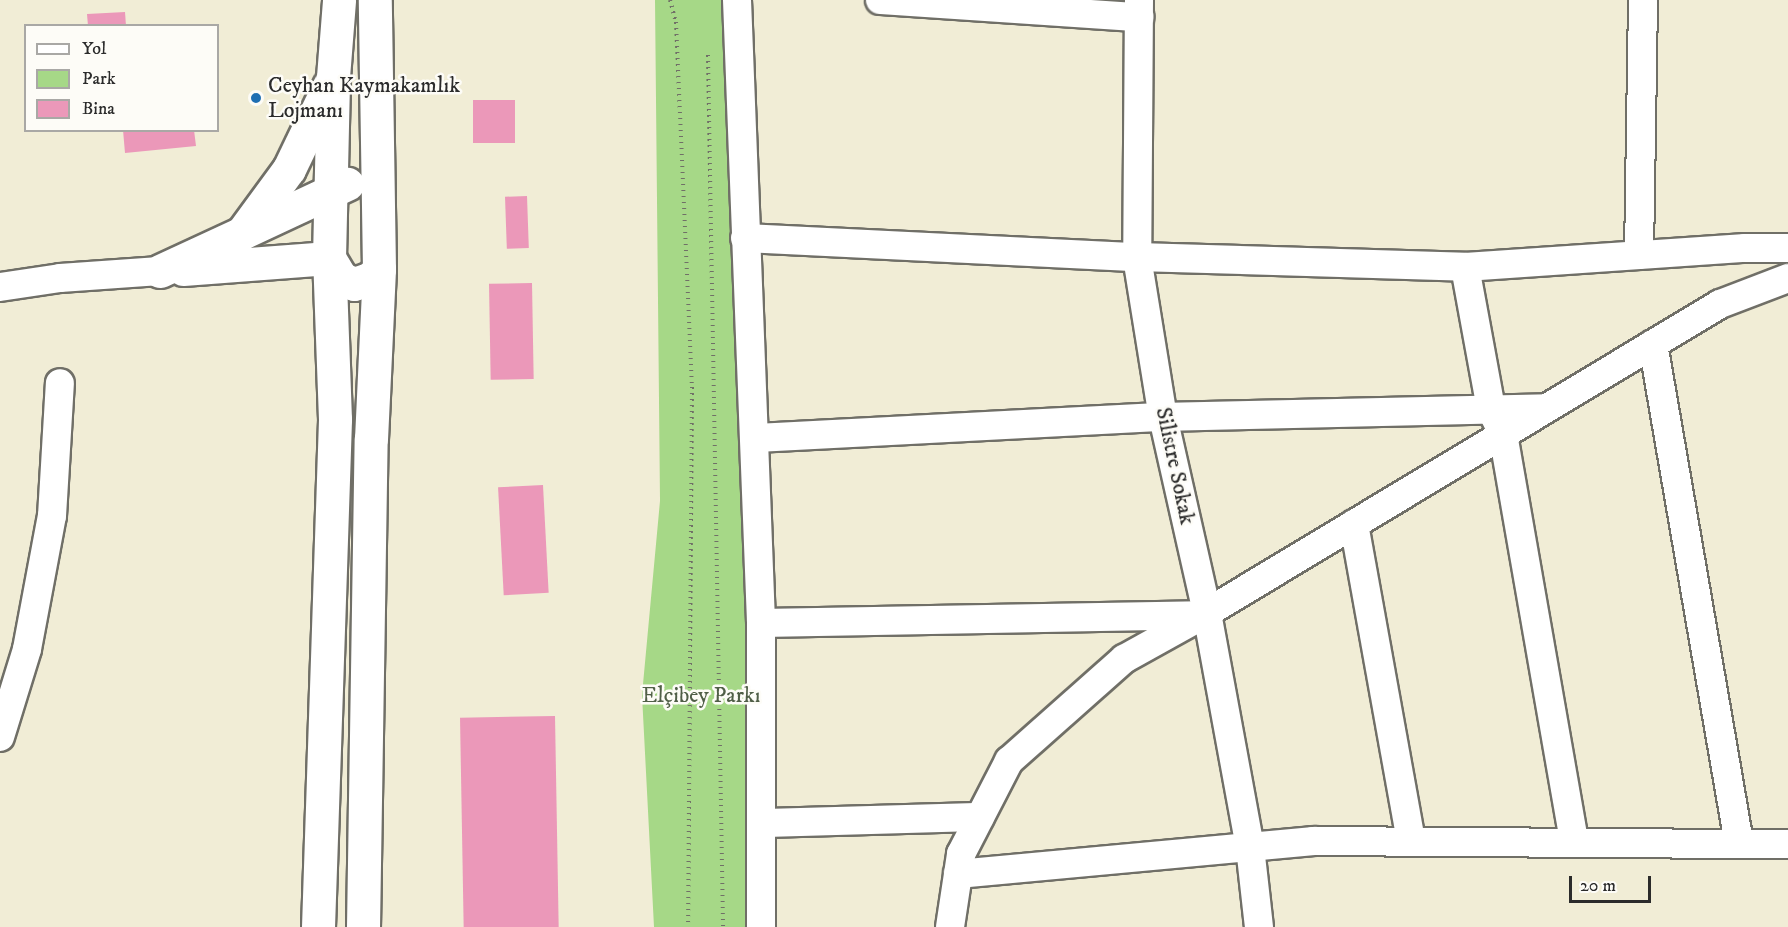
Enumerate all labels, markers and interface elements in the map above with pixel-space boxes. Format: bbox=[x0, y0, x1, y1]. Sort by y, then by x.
legend bbox=[24, 24, 219, 132]
text: Yol bbox=[82, 38, 106, 60]
text: Park bbox=[82, 68, 116, 90]
place label: Ceyhan Kaymakamlık Lojmanı bbox=[268, 72, 460, 124]
marker: Ceyhan Kaymakamlık Lojmanı bbox=[249, 91, 263, 105]
text: Bina bbox=[82, 98, 115, 120]
street label: Silistre Sokak bbox=[1150, 405, 1200, 527]
park label: Elçibey Parkı bbox=[642, 683, 760, 709]
scale bar bbox=[1572, 864, 1654, 902]
text: 20 m bbox=[1580, 875, 1616, 897]

